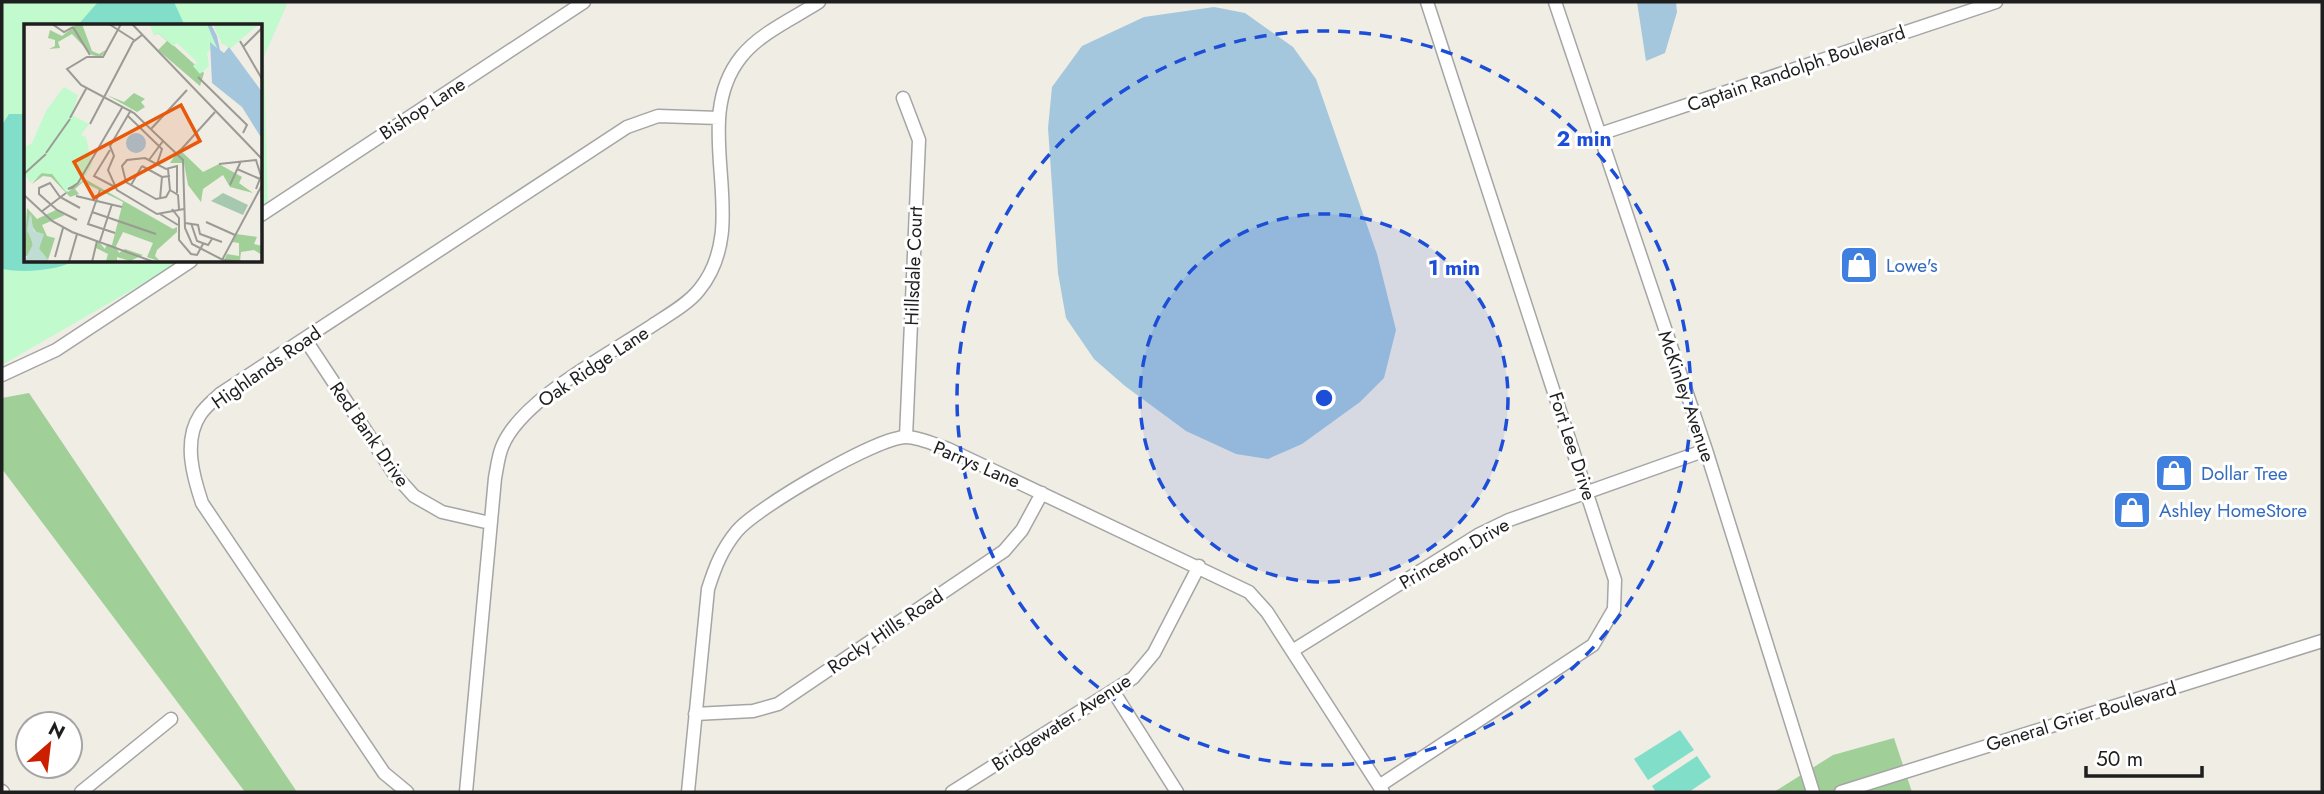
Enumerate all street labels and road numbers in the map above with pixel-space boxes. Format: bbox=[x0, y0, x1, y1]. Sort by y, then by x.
street label: Captain Randolph Boulevard bbox=[1684, 18, 1909, 118]
street label: Bishop Lane bbox=[374, 70, 471, 146]
street label: Hillsdale Court bbox=[898, 206, 929, 326]
street label: Oak Ridge Lane bbox=[533, 319, 654, 414]
street label: Highlands Road bbox=[206, 320, 326, 415]
street label: McKinley Avenue bbox=[1651, 327, 1722, 466]
street label: Red Bank Drive bbox=[323, 376, 416, 493]
street label: Fort Lee Drive bbox=[1542, 389, 1603, 504]
street label: Parrys Lane bbox=[929, 434, 1024, 495]
street label: Princeton Drive bbox=[1394, 511, 1515, 596]
street label: Rocky Hills Road bbox=[822, 583, 949, 680]
street label: Bridgewater Avenue bbox=[986, 667, 1136, 778]
street label: General Grier Boulevard bbox=[1983, 675, 2180, 758]

